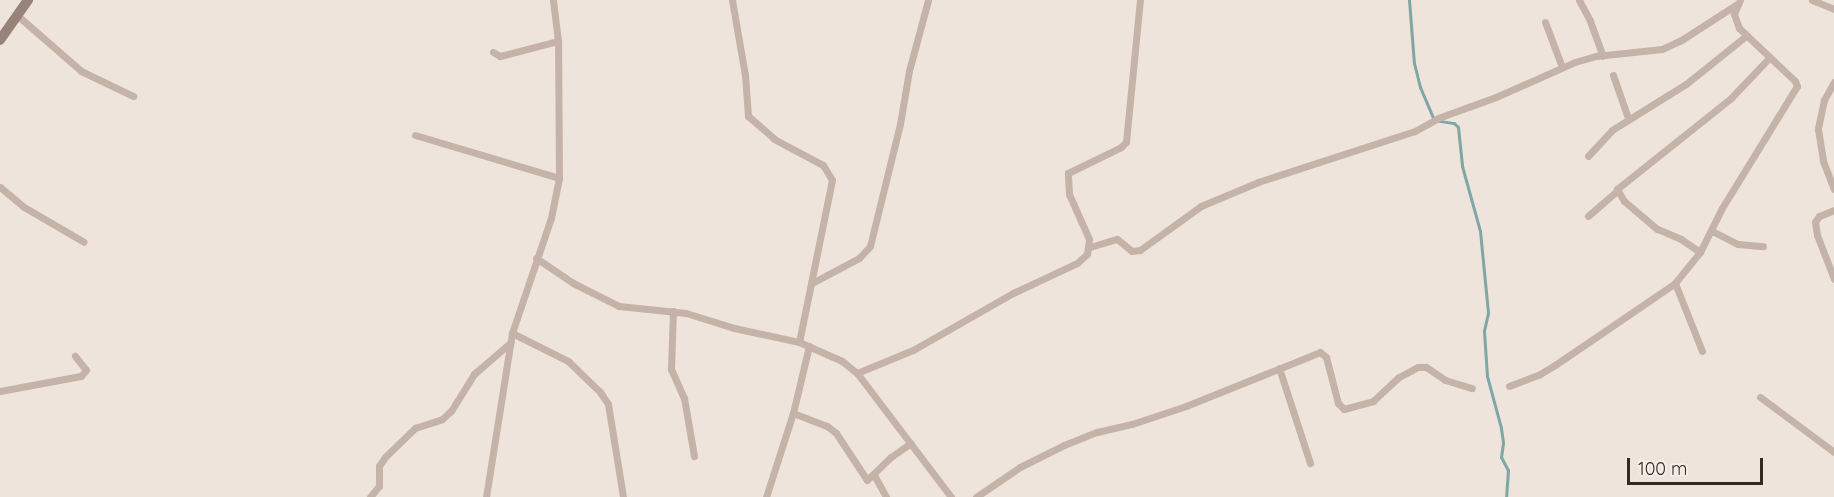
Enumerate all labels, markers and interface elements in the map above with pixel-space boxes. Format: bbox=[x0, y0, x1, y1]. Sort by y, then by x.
scale bar bbox=[1630, 446, 1766, 484]
text: 100 m bbox=[1638, 457, 1687, 480]

